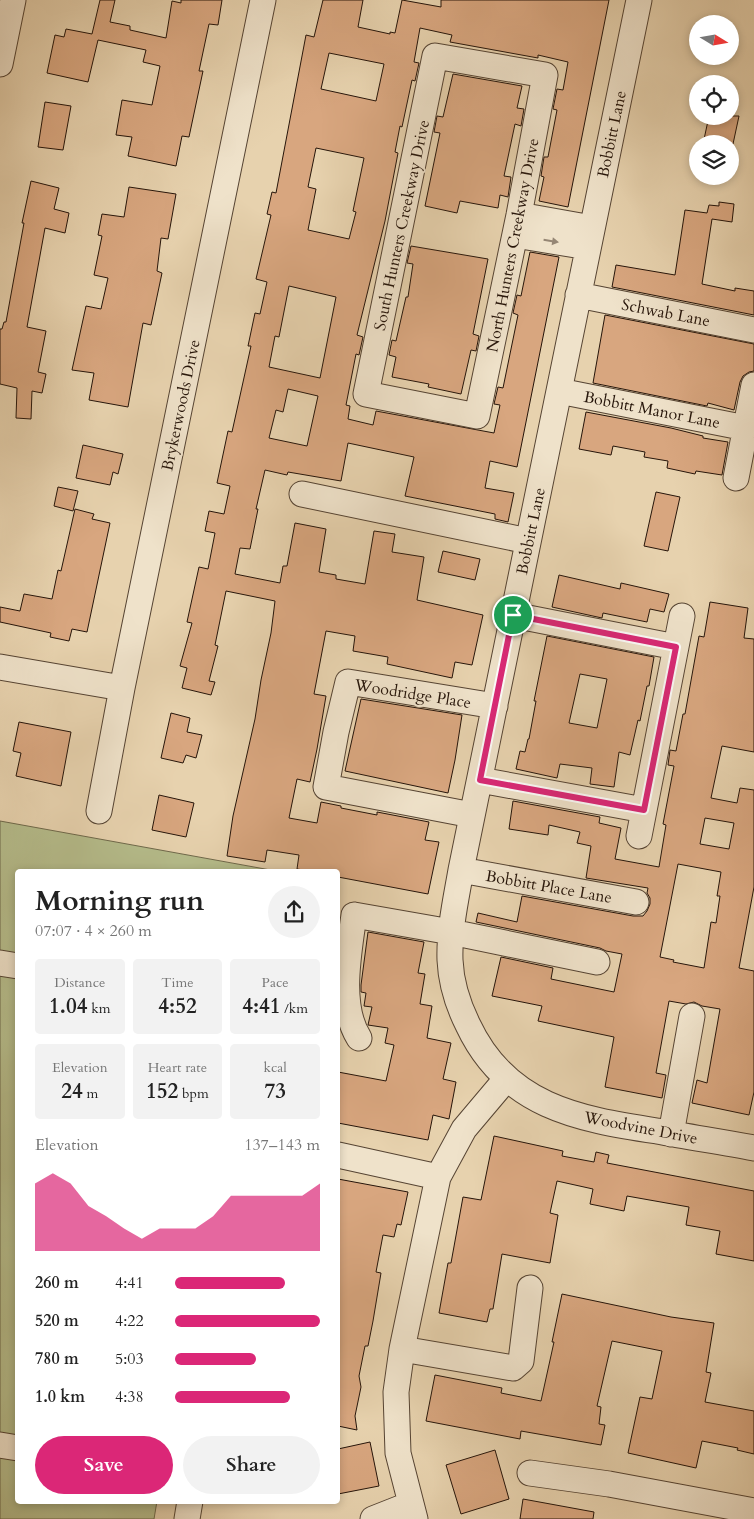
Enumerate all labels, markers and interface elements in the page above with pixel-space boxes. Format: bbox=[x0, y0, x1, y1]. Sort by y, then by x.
north arrow bbox=[689, 15, 739, 65]
map controls bbox=[689, 15, 739, 185]
button: locate bbox=[689, 75, 739, 125]
street label: Bobbitt Lane bbox=[592, 89, 632, 180]
street label: South Hunters Creekway Drive bbox=[369, 118, 435, 333]
button: layers bbox=[689, 135, 739, 185]
street label: North Hunters Creekway Drive bbox=[481, 136, 545, 354]
one-way arrow bbox=[544, 238, 560, 246]
street label: Schwab Lane bbox=[620, 294, 712, 332]
street label: Brykerwoods Drive bbox=[156, 337, 206, 473]
street label: Bobbitt Manor Lane bbox=[582, 386, 722, 434]
street label: Bobbitt Lane bbox=[511, 486, 551, 577]
pin bbox=[492, 594, 534, 636]
icon: arrive bbox=[499, 601, 527, 629]
street label: Woodridge Place bbox=[352, 674, 473, 714]
street label: Bobbitt Place Lane bbox=[484, 865, 614, 909]
text: Morning run bbox=[35, 882, 204, 920]
button: share bbox=[268, 886, 320, 938]
text: 07:07 · 4 × 260 m bbox=[35, 920, 152, 942]
text: Distance bbox=[54, 973, 105, 992]
text: Time bbox=[161, 973, 194, 992]
text: Pace bbox=[262, 973, 289, 992]
text: 1.04 bbox=[49, 992, 87, 1021]
text: 4:52 bbox=[158, 992, 197, 1021]
text: 4:41 bbox=[242, 992, 281, 1021]
text: km bbox=[87, 999, 111, 1018]
text: /km bbox=[281, 999, 308, 1018]
text: Elevation bbox=[52, 1058, 108, 1077]
text: Heart rate bbox=[148, 1058, 207, 1077]
text: kcal bbox=[263, 1058, 287, 1077]
text: 24 bbox=[61, 1077, 83, 1106]
text: 152 bbox=[146, 1077, 178, 1106]
text: 73 bbox=[264, 1077, 286, 1106]
text: m bbox=[83, 1084, 98, 1103]
text: bpm bbox=[178, 1084, 209, 1103]
street label: Woodvine Drive bbox=[581, 1106, 700, 1150]
text: Elevation bbox=[35, 1134, 99, 1156]
text: 137–143 m bbox=[244, 1134, 320, 1156]
text: 260 m bbox=[35, 1272, 79, 1294]
text: 4:41 bbox=[115, 1272, 144, 1294]
text: 520 m bbox=[35, 1310, 79, 1332]
text: 4:22 bbox=[115, 1310, 144, 1332]
text: 780 m bbox=[35, 1348, 79, 1370]
text: 5:03 bbox=[115, 1348, 144, 1370]
text: 1.0 km bbox=[35, 1386, 85, 1408]
text: 4:38 bbox=[115, 1386, 144, 1408]
button: Save bbox=[35, 1436, 173, 1494]
button: Share bbox=[183, 1436, 320, 1494]

